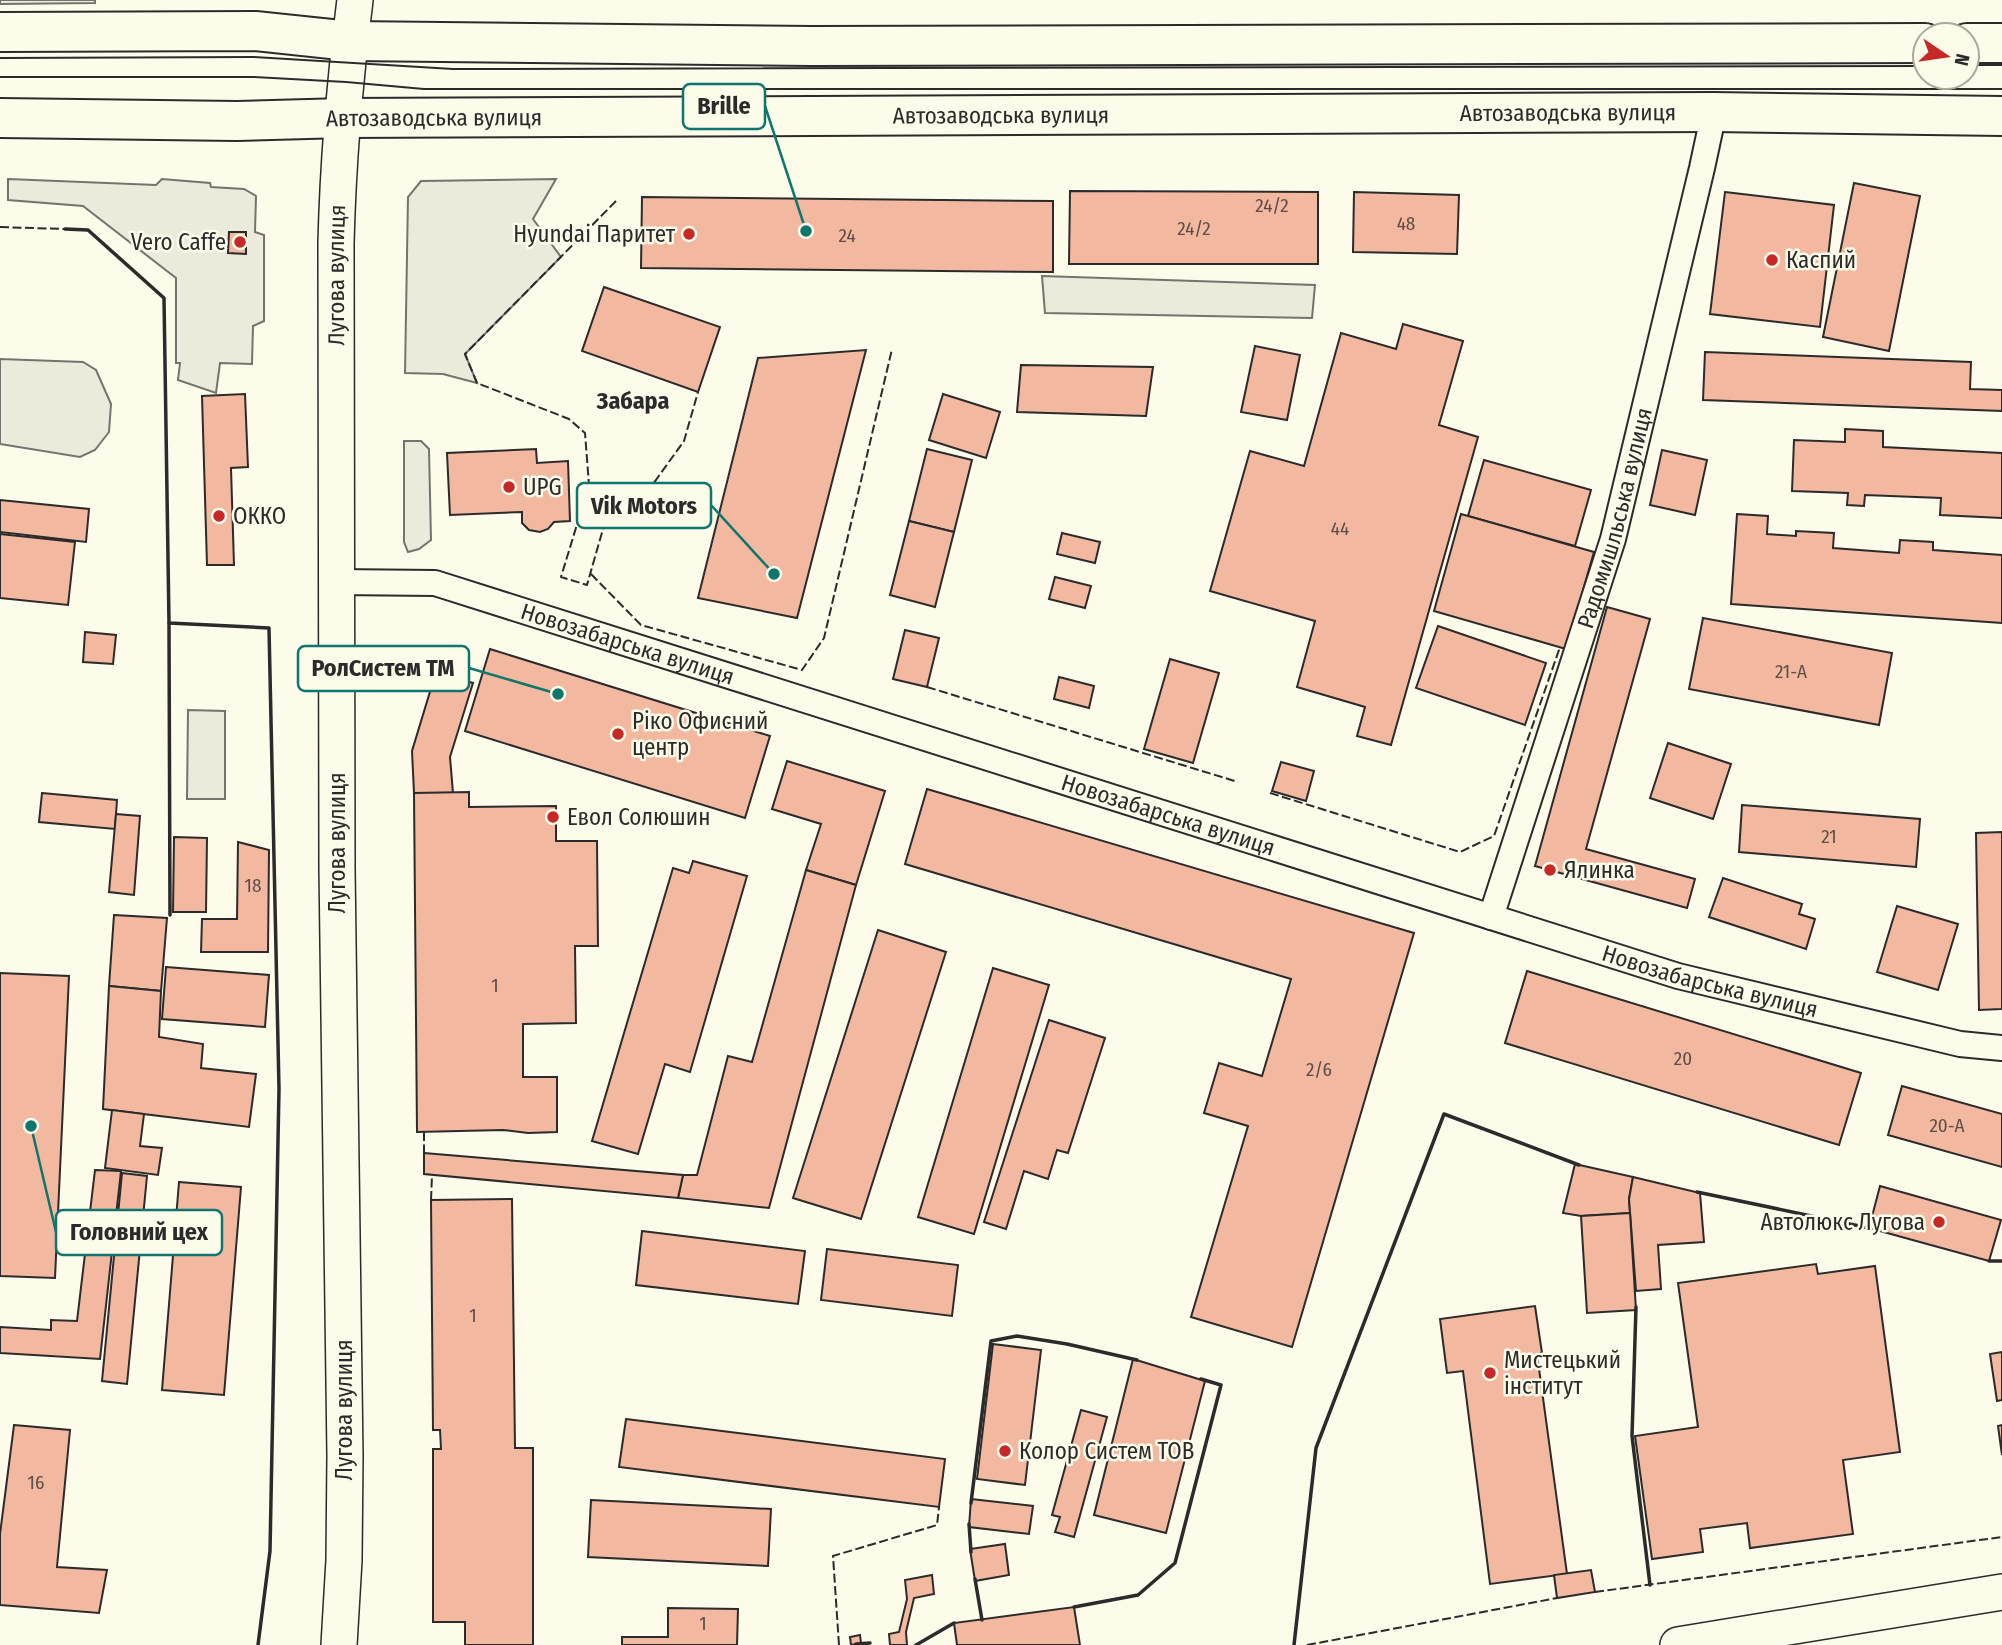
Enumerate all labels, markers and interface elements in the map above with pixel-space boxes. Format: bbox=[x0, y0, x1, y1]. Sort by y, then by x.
north arrow bbox=[1911, 21, 1981, 91]
text: N bbox=[1950, 52, 1975, 68]
callout: Brille bbox=[683, 84, 765, 129]
text: Brille bbox=[697, 92, 751, 120]
street label: Автозаводська вулиця bbox=[1460, 98, 1676, 127]
street label: Автозаводська вулиця bbox=[893, 101, 1109, 130]
street label: Автозаводська вулиця bbox=[325, 103, 542, 133]
house number: 24/2 bbox=[1255, 194, 1289, 217]
street label: Лугова вулиця bbox=[322, 204, 351, 346]
house number: 48 bbox=[1397, 212, 1415, 235]
house number: 24/2 bbox=[1177, 217, 1211, 240]
place label: Hyundai Паритет bbox=[513, 220, 676, 248]
house number: 24 bbox=[838, 224, 856, 247]
marker: Hyundai Паритет bbox=[681, 226, 697, 242]
place label: Vero Caffe bbox=[131, 228, 226, 256]
marker: Vero Caffe bbox=[232, 234, 248, 250]
place label: Каспий bbox=[1786, 246, 1856, 274]
marker: Каспий bbox=[1764, 252, 1780, 268]
district label: Забара bbox=[596, 387, 669, 415]
street label: Радомишльська вулиця bbox=[1571, 405, 1658, 632]
place label: UPG bbox=[523, 473, 562, 501]
marker: UPG bbox=[501, 479, 517, 495]
callout: Vik Motors bbox=[577, 483, 711, 528]
text: Vik Motors bbox=[590, 492, 697, 520]
place label: ОККО bbox=[233, 502, 286, 530]
marker: ОККО bbox=[211, 508, 227, 524]
house number: 44 bbox=[1331, 517, 1349, 540]
street label: Новозабарська вулиця bbox=[517, 597, 738, 691]
callout: РолСистем ТМ bbox=[298, 646, 469, 691]
text: РолСистем ТМ bbox=[311, 654, 455, 682]
house number: 21-А bbox=[1775, 660, 1807, 683]
place label: Ріко Офисний центр bbox=[632, 707, 768, 761]
marker: Ріко Офисний центр bbox=[610, 726, 626, 742]
street label: Новозабарська вулиця bbox=[1058, 768, 1278, 862]
street label: Лугова вулиця bbox=[323, 772, 351, 914]
place label: Евол Солюшин bbox=[567, 803, 710, 831]
marker: Евол Солюшин bbox=[545, 809, 561, 825]
house number: 21 bbox=[1821, 825, 1837, 848]
place label: Ялинка bbox=[1564, 856, 1635, 884]
marker: Ялинка bbox=[1542, 862, 1558, 878]
house number: 18 bbox=[245, 874, 261, 897]
street label: Новозабарська вулиця bbox=[1599, 939, 1821, 1023]
house number: 1 bbox=[491, 974, 499, 997]
house number: 20 bbox=[1674, 1047, 1692, 1070]
house number: 2/6 bbox=[1306, 1058, 1332, 1081]
house number: 20-А bbox=[1929, 1114, 1965, 1137]
place label: Автолюкс Лугова bbox=[1760, 1208, 1925, 1236]
callout: Головний цех bbox=[56, 1210, 222, 1255]
marker: Автолюкс Лугова bbox=[1931, 1214, 1947, 1230]
text: Головний цех bbox=[70, 1218, 209, 1246]
house number: 1 bbox=[469, 1304, 477, 1327]
street label: Лугова вулиця bbox=[330, 1339, 358, 1481]
place label: Мистецький інститут bbox=[1504, 1346, 1621, 1400]
marker: Мистецький інститут bbox=[1482, 1365, 1498, 1381]
place label: Колор Систем ТОВ bbox=[1019, 1437, 1194, 1465]
marker: Колор Систем ТОВ bbox=[997, 1443, 1013, 1459]
house number: 16 bbox=[28, 1471, 44, 1494]
house number: 1 bbox=[699, 1612, 707, 1635]

